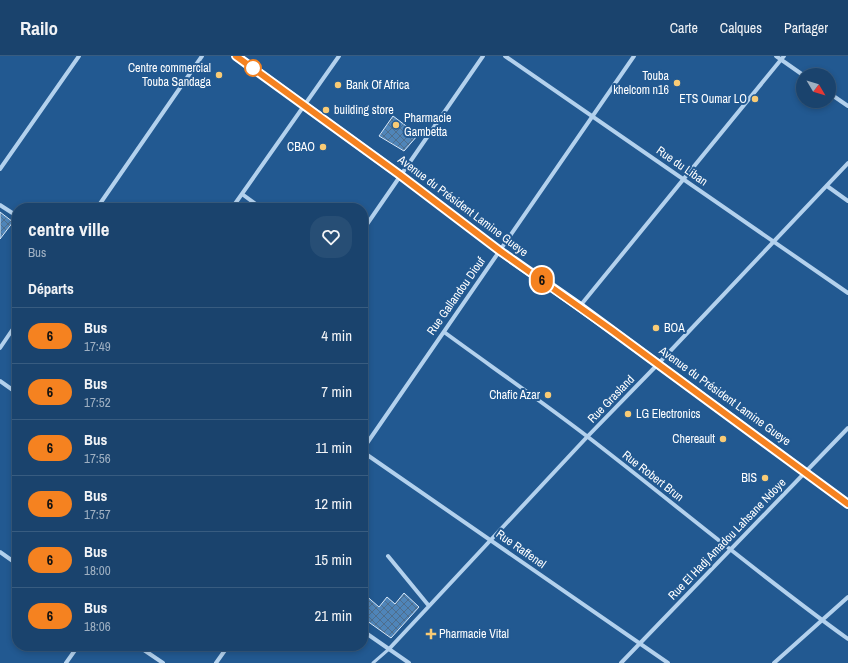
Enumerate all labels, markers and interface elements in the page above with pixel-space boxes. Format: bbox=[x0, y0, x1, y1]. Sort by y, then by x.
text: Railo bbox=[20, 15, 58, 41]
text: Carte bbox=[670, 19, 698, 37]
text: Calques bbox=[720, 19, 762, 37]
text: Partager bbox=[784, 19, 828, 37]
unlabelled marker bbox=[244, 59, 262, 77]
place label: Centre commercial Touba Sandaga bbox=[128, 60, 212, 90]
place label: Touba khelcom n16 bbox=[613, 68, 670, 98]
north arrow bbox=[796, 68, 836, 108]
map controls bbox=[796, 68, 836, 108]
marker: Centre commercial Touba Sandaga bbox=[214, 70, 224, 80]
place label: Bank Of Africa bbox=[346, 77, 410, 93]
marker: Touba khelcom n16 bbox=[672, 78, 682, 88]
marker: Bank Of Africa bbox=[333, 80, 343, 90]
place label: ETS Oumar LO bbox=[679, 91, 747, 107]
marker: ETS Oumar LO bbox=[750, 94, 760, 104]
place label: building store bbox=[334, 102, 394, 118]
marker: building store bbox=[321, 105, 331, 115]
place label: Pharmacie Gambetta bbox=[404, 110, 452, 140]
marker: Pharmacie Gambetta bbox=[391, 120, 401, 130]
place label: CBAO bbox=[287, 139, 315, 155]
marker: CBAO bbox=[318, 142, 328, 152]
street label: Rue du Liban bbox=[653, 142, 711, 190]
street label: Avenue du Président Lamine Gueye bbox=[394, 151, 531, 260]
text: centre ville bbox=[28, 216, 109, 242]
button: heart bbox=[310, 216, 352, 258]
text: Bus bbox=[28, 244, 46, 261]
street label: Rue Gallandou Diouf bbox=[423, 254, 489, 338]
line badge: 6 bbox=[529, 267, 555, 293]
text: 6 bbox=[539, 271, 545, 289]
text: Départs bbox=[28, 278, 74, 299]
text: Bus bbox=[84, 317, 107, 338]
place label: BOA bbox=[664, 320, 685, 336]
marker: BOA bbox=[651, 323, 661, 333]
text: 4 min bbox=[321, 325, 352, 346]
text: 6 bbox=[47, 327, 53, 345]
text: 17:49 bbox=[84, 338, 111, 355]
street label: Avenue du Président Lamine Gueye bbox=[655, 342, 794, 449]
street label: Rue Grasland bbox=[584, 372, 638, 426]
text: Bus bbox=[84, 373, 107, 394]
text: 7 min bbox=[321, 381, 352, 402]
text: 6 bbox=[47, 383, 53, 401]
place label: Chafic Azar bbox=[489, 387, 541, 403]
marker: Chafic Azar bbox=[543, 390, 553, 400]
text: 17:52 bbox=[84, 394, 111, 411]
place label: LG Electronics bbox=[636, 406, 701, 422]
marker: LG Electronics bbox=[623, 409, 633, 419]
text: Bus bbox=[84, 429, 107, 450]
place label: Chereault bbox=[672, 431, 715, 447]
marker: Chereault bbox=[718, 434, 728, 444]
text: 11 min bbox=[315, 437, 352, 458]
text: 6 bbox=[47, 439, 53, 457]
street label: Rue Robert Brun bbox=[619, 447, 687, 505]
text: 17:56 bbox=[84, 450, 111, 467]
place label: BIS bbox=[741, 470, 757, 486]
marker: BIS bbox=[760, 473, 770, 483]
street label: Rue El Hadj Amadou Lahsane Ndoye bbox=[665, 475, 789, 603]
text: Bus bbox=[84, 485, 107, 506]
text: 12 min bbox=[314, 493, 352, 514]
text: 6 bbox=[47, 495, 53, 513]
text: 17:57 bbox=[84, 506, 111, 523]
street label: Rue Raffenel bbox=[493, 526, 549, 572]
text: Bus bbox=[84, 541, 107, 562]
text: 15 min bbox=[314, 549, 352, 570]
text: 6 bbox=[47, 551, 53, 569]
text: 18:00 bbox=[84, 562, 111, 579]
text: Bus bbox=[84, 597, 107, 618]
text: 21 min bbox=[314, 605, 352, 626]
text: 6 bbox=[47, 607, 53, 625]
text: 18:06 bbox=[84, 618, 111, 635]
place label: Pharmacie Vital bbox=[439, 626, 509, 642]
marker: Pharmacie Vital bbox=[426, 629, 436, 639]

